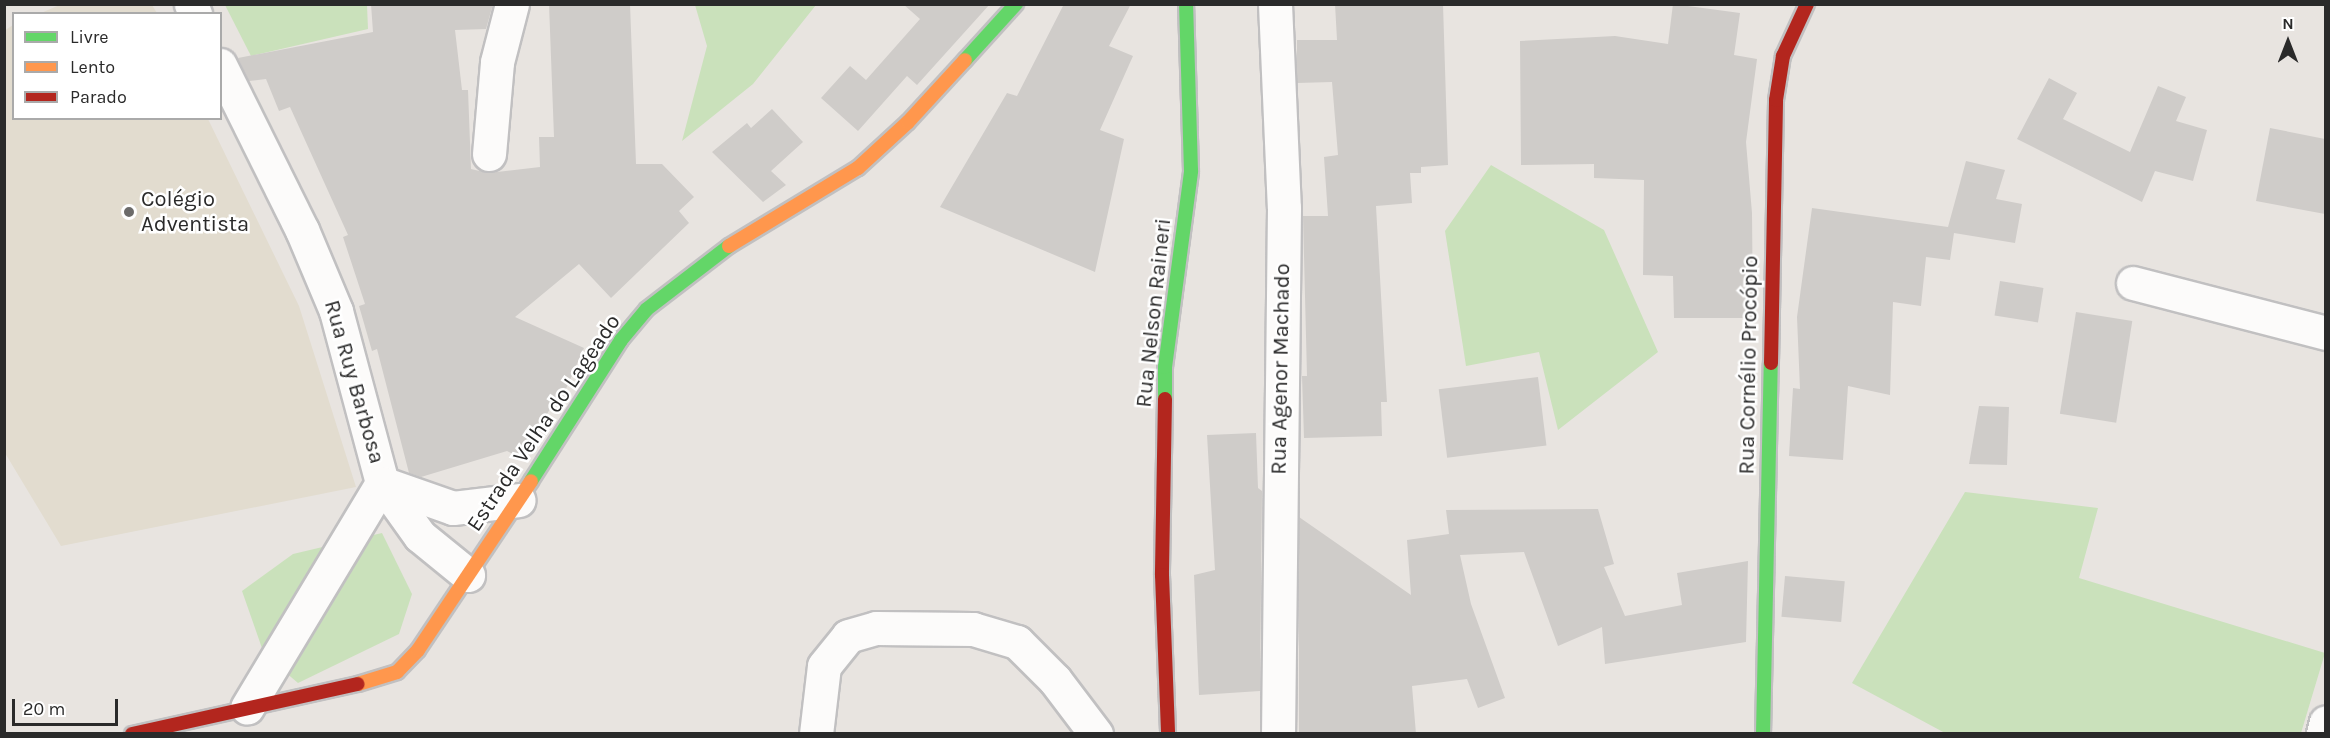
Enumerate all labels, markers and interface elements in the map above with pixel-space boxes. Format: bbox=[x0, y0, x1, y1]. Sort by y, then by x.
legend bbox=[12, 12, 222, 120]
north arrow bbox=[2258, 12, 2318, 72]
text: N bbox=[2282, 14, 2294, 33]
text: Livre bbox=[70, 26, 109, 48]
text: Lento bbox=[70, 56, 115, 78]
text: Parado bbox=[70, 86, 127, 108]
place label: Colégio Adventista bbox=[141, 186, 249, 237]
marker: Colégio Adventista bbox=[122, 205, 136, 219]
street label: Rua Nelson Raineri bbox=[1131, 217, 1177, 409]
street label: Rua Cornélio Procópio bbox=[1734, 255, 1764, 475]
street label: Rua Agenor Machado bbox=[1266, 263, 1296, 475]
street label: Rua Ruy Barbosa bbox=[318, 297, 390, 467]
street label: Estrada Velha do Lageado bbox=[461, 310, 627, 536]
scale bar bbox=[15, 687, 122, 725]
text: 20 m bbox=[23, 698, 65, 720]

